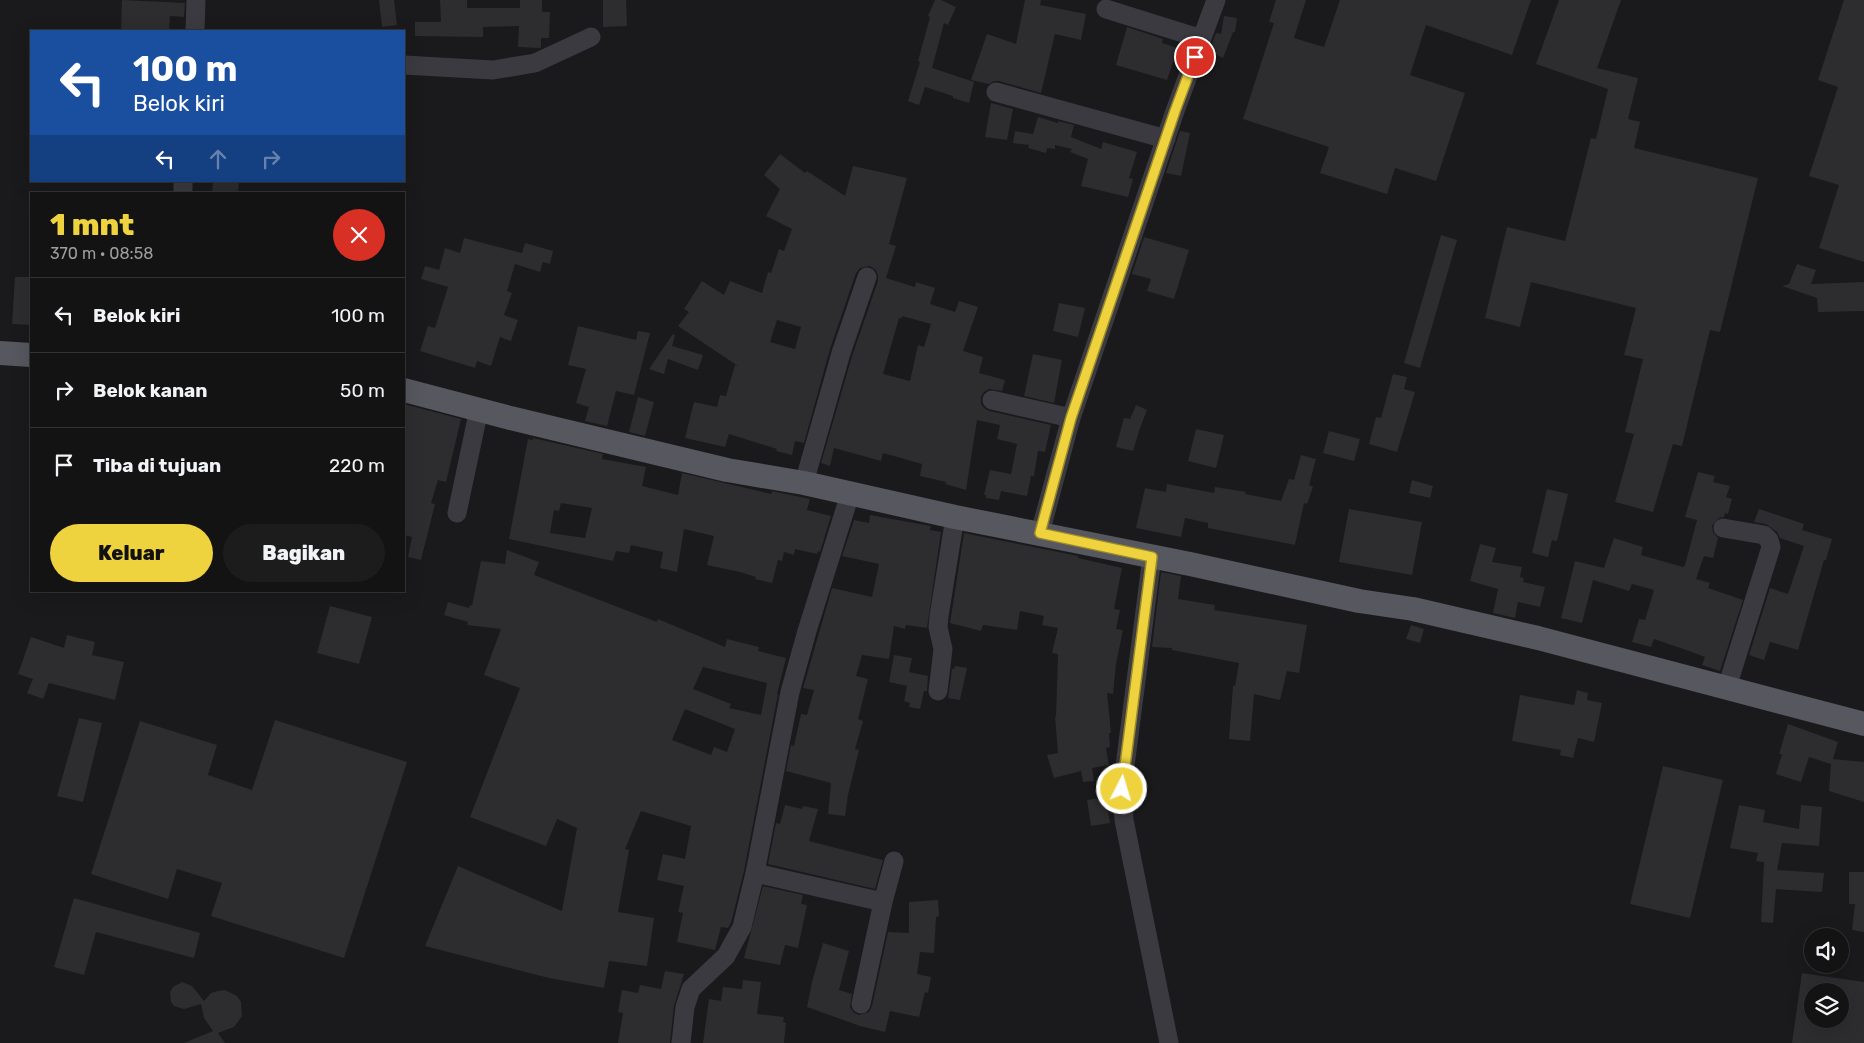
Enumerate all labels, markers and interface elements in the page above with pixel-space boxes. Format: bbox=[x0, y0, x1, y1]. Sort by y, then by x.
pin bbox=[1174, 36, 1216, 78]
icon: arrive bbox=[1181, 43, 1209, 71]
text: 100 m bbox=[133, 48, 238, 90]
icon: left bbox=[50, 50, 115, 115]
text: Belok kiri bbox=[133, 90, 225, 117]
icon: left bbox=[151, 145, 179, 173]
icon: ahead bbox=[204, 145, 232, 173]
icon: right bbox=[257, 145, 285, 173]
text: 1 mnt bbox=[50, 207, 134, 243]
button: close bbox=[333, 209, 385, 261]
text: 370 m · 08:58 bbox=[50, 244, 153, 263]
icon: left bbox=[50, 301, 78, 329]
text: Belok kiri bbox=[93, 304, 180, 327]
text: 100 m bbox=[331, 304, 385, 327]
icon: right bbox=[50, 376, 78, 404]
text: Belok kanan bbox=[93, 379, 208, 402]
text: 50 m bbox=[340, 379, 385, 402]
icon: arrive bbox=[50, 451, 78, 479]
text: Tiba di tujuan bbox=[93, 454, 221, 477]
text: 220 m bbox=[329, 454, 385, 477]
button: Keluar bbox=[50, 524, 213, 582]
button: Bagikan bbox=[223, 524, 385, 582]
position arrow bbox=[1095, 762, 1147, 814]
map controls bbox=[1804, 928, 1849, 1028]
button: sound bbox=[1804, 928, 1849, 973]
button: layers bbox=[1804, 983, 1849, 1028]

